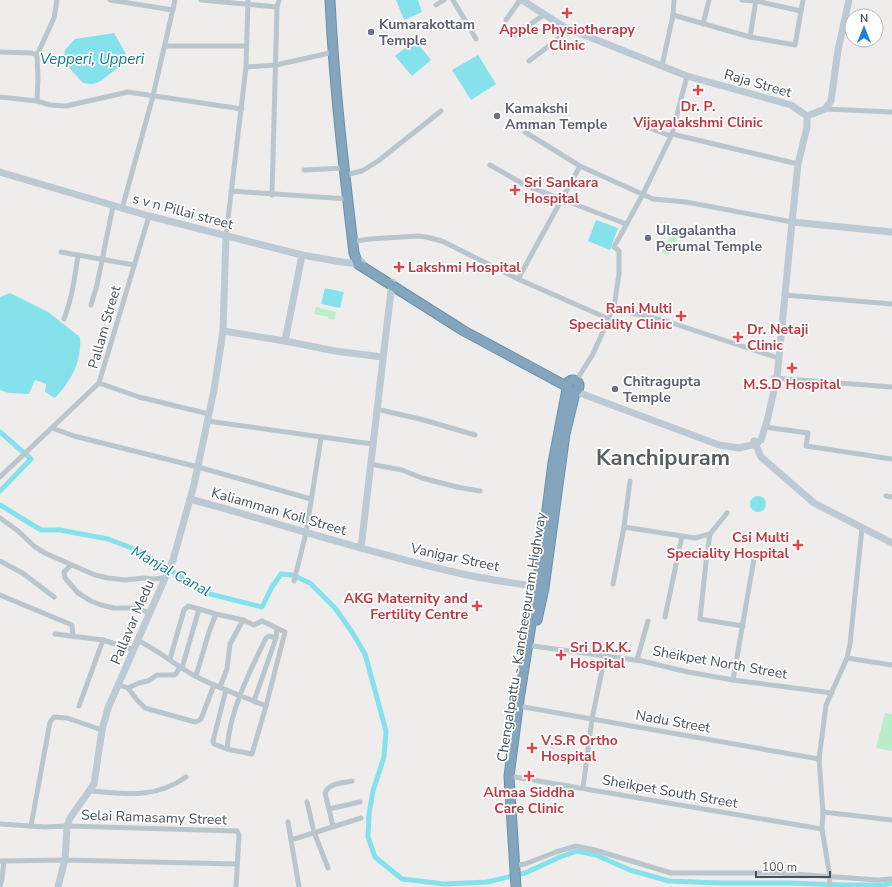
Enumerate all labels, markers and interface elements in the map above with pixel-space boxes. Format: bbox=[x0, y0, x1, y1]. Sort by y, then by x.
marker: Apple Physiotherapy Clinic bbox=[561, 7, 573, 19]
north arrow bbox=[844, 8, 884, 48]
text: N bbox=[860, 11, 868, 26]
place label: Kumarakottam Temple bbox=[379, 15, 475, 50]
place label: Apple Physiotherapy Clinic bbox=[499, 20, 635, 55]
marker: Kumarakottam Temple bbox=[366, 27, 376, 37]
water label: Vepperi, Upperi bbox=[40, 49, 145, 69]
street label: Raja Street bbox=[722, 65, 794, 102]
marker: Dr. P. Vijayalakshmi Clinic bbox=[692, 84, 704, 96]
place label: Dr. P. Vijayalakshmi Clinic bbox=[632, 97, 763, 132]
place label: Kamakshi Amman Temple bbox=[505, 99, 608, 134]
marker: Kamakshi Amman Temple bbox=[492, 111, 502, 121]
place label: Sri Sankara Hospital bbox=[524, 173, 599, 208]
marker: Sri Sankara Hospital bbox=[509, 184, 521, 196]
street label: s v n Pillai street bbox=[130, 189, 235, 234]
place label: Ulagalantha Perumal Temple bbox=[656, 221, 762, 256]
marker: Ulagalantha Perumal Temple bbox=[643, 233, 653, 243]
place label: Lakshmi Hospital bbox=[408, 258, 521, 277]
marker: Lakshmi Hospital bbox=[393, 261, 405, 273]
street label: Pallam Street bbox=[84, 283, 125, 371]
place label: Rani Multi Speciality Clinic bbox=[569, 299, 672, 334]
marker: Rani Multi Speciality Clinic bbox=[675, 310, 687, 322]
place label: Dr. Netaji Clinic bbox=[747, 320, 808, 355]
marker: Dr. Netaji Clinic bbox=[732, 331, 744, 343]
marker: M.S.D Hospital bbox=[786, 362, 798, 374]
place label: Chitragupta Temple bbox=[623, 372, 701, 407]
place label: M.S.D Hospital bbox=[743, 375, 841, 394]
marker: Chitragupta Temple bbox=[610, 384, 620, 394]
district label: Kanchipuram bbox=[596, 443, 730, 473]
street label: Kaliamman Koil Street bbox=[209, 483, 349, 540]
street label: Chengalpattu - Kancheepuram Highway bbox=[492, 510, 551, 763]
place label: Csi Multi Speciality Hospital bbox=[666, 528, 790, 563]
street label: Vanigar Street bbox=[408, 539, 501, 576]
marker: Csi Multi Speciality Hospital bbox=[792, 539, 804, 551]
water label: Manjal Canal bbox=[128, 541, 214, 601]
street label: Pallavar Medu bbox=[106, 577, 159, 667]
place label: AKG Maternity and Fertility Centre bbox=[344, 589, 468, 624]
marker: AKG Maternity and Fertility Centre bbox=[471, 600, 483, 612]
place label: Sri D.K.K. Hospital bbox=[570, 638, 631, 673]
street label: Sheikpet North Street bbox=[651, 641, 789, 684]
marker: Sri D.K.K. Hospital bbox=[555, 649, 567, 661]
street label: Nadu Street bbox=[634, 706, 712, 737]
place label: V.S.R Ortho Hospital bbox=[540, 731, 618, 766]
marker: V.S.R Ortho Hospital bbox=[526, 742, 538, 754]
marker: Almaa Siddha Care Clinic bbox=[523, 770, 535, 782]
street label: Sheikpet South Street bbox=[601, 770, 739, 813]
place label: Almaa Siddha Care Clinic bbox=[483, 783, 575, 818]
street label: Selai Ramasamy Street bbox=[81, 805, 227, 830]
scale bar bbox=[756, 853, 830, 879]
text: 100 m bbox=[762, 859, 797, 875]

